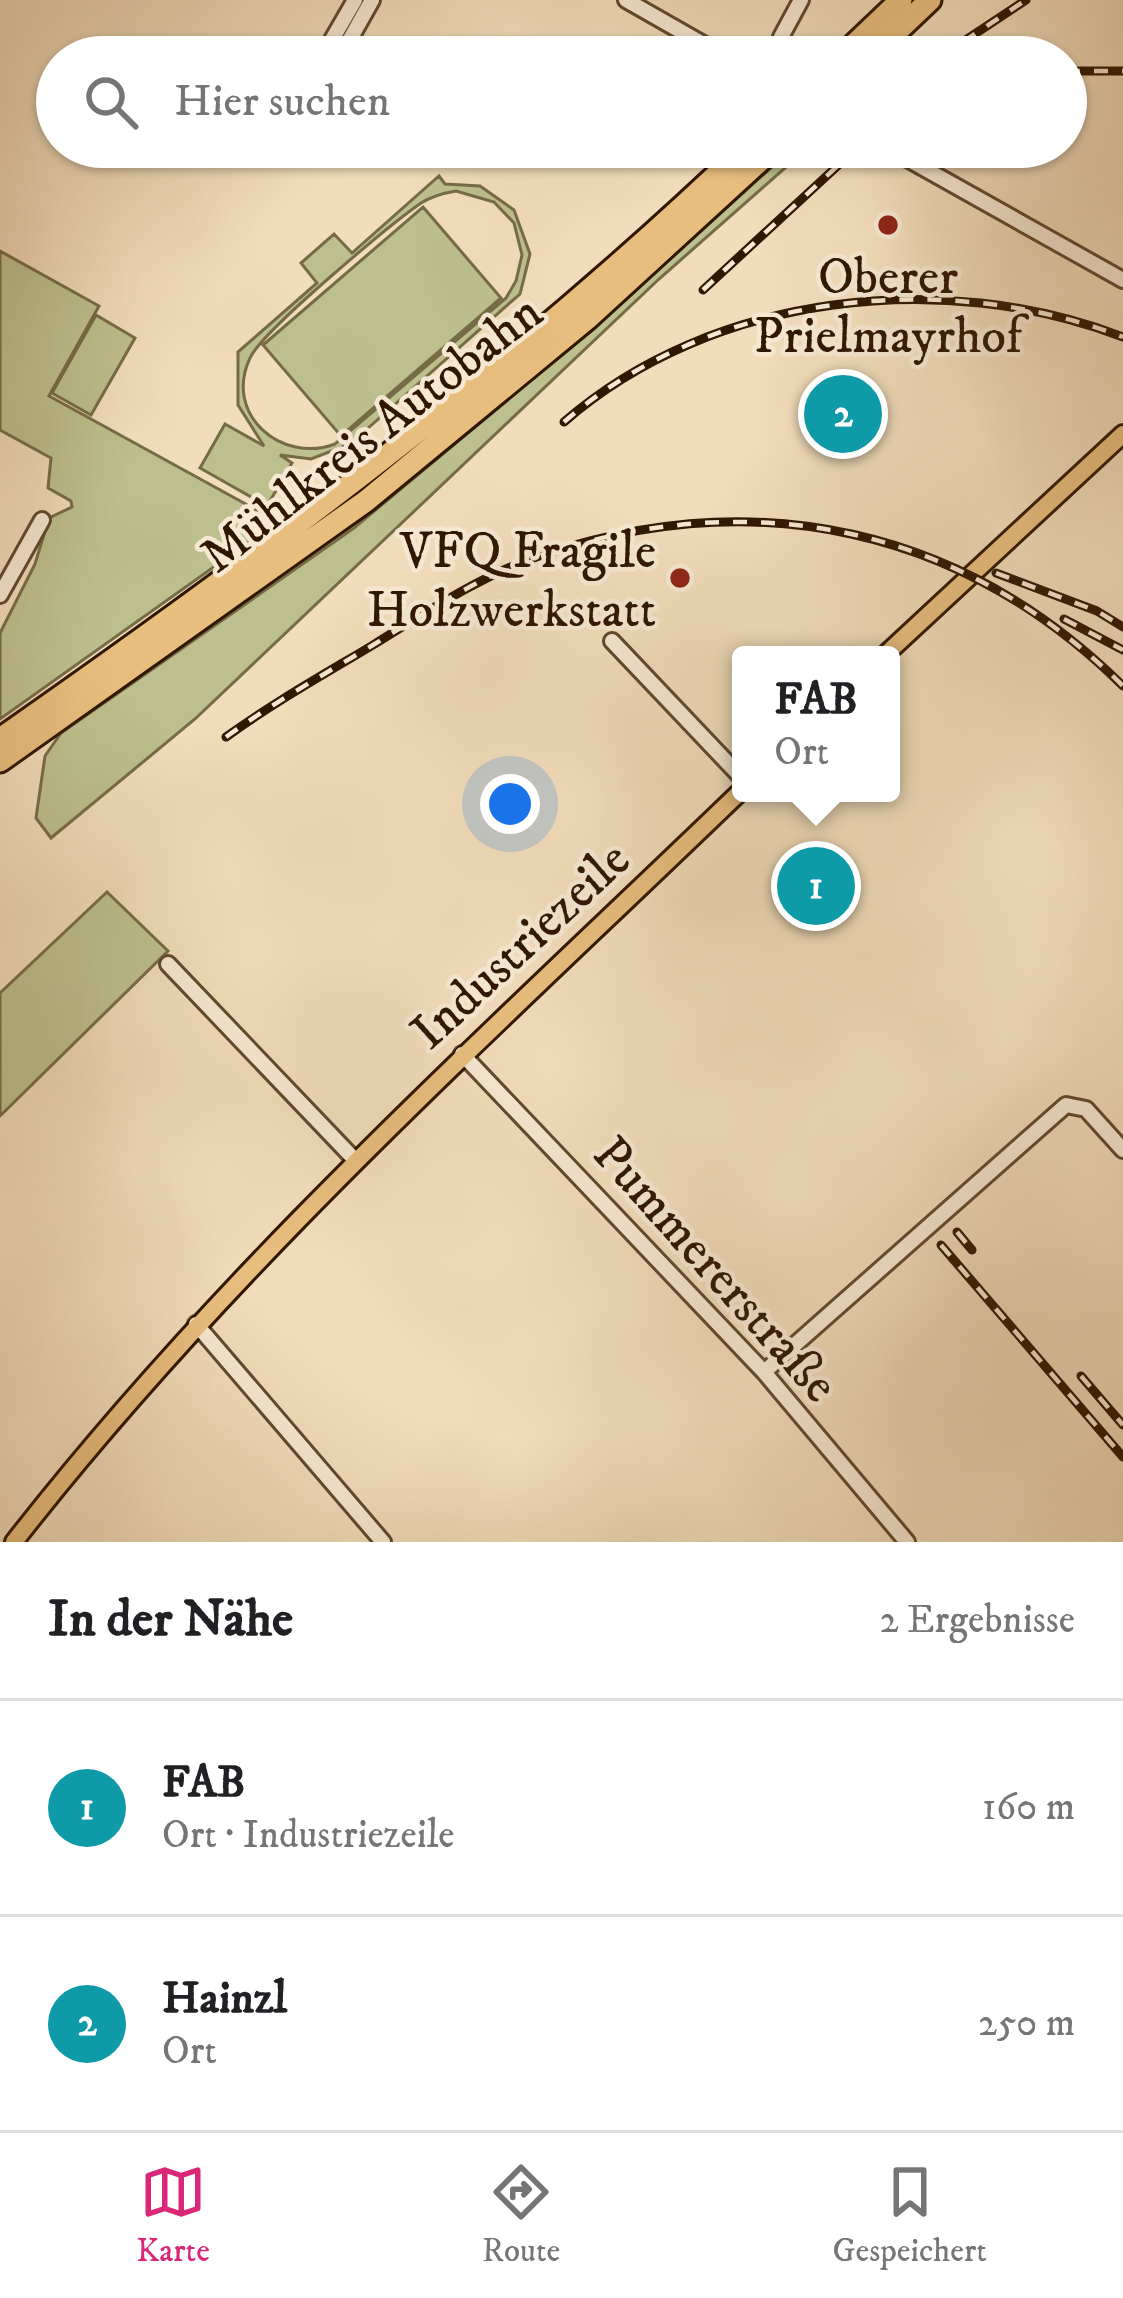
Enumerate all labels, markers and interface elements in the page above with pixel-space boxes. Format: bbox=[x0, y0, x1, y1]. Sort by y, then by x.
search box bbox=[36, 36, 1087, 168]
icon: search bbox=[78, 69, 144, 135]
text: Hier suchen bbox=[174, 74, 390, 130]
marker: Oberer Prielmayrhof bbox=[875, 212, 901, 238]
place label: Oberer Prielmayrhof bbox=[754, 246, 1030, 369]
street label: Mühlkreis Autobahn bbox=[188, 281, 556, 588]
pin: 2 bbox=[804, 369, 882, 459]
place label: VFQ Fragile Holzwerkstatt bbox=[367, 520, 656, 643]
marker: VFQ Fragile Holzwerkstatt bbox=[667, 565, 693, 591]
popup bbox=[732, 646, 900, 802]
text: FAB bbox=[774, 672, 858, 728]
text: Ort bbox=[774, 728, 829, 777]
your location bbox=[480, 774, 540, 834]
street label: Industriezeile bbox=[398, 828, 644, 1064]
pin: 1 bbox=[777, 841, 855, 931]
street label: Pummererstraße bbox=[578, 1123, 851, 1417]
text: In der Nähe bbox=[48, 1588, 293, 1652]
text: 2 Ergebnisse bbox=[879, 1596, 1075, 1645]
text: FAB bbox=[162, 1755, 245, 1811]
text: 1 bbox=[80, 1783, 94, 1832]
text: 160 m bbox=[982, 1783, 1075, 1832]
text: Ort · Industriezeile bbox=[162, 1811, 454, 1860]
text: Hainzl bbox=[162, 1971, 287, 2027]
text: 2 bbox=[77, 1999, 97, 2048]
text: 250 m bbox=[978, 1999, 1075, 2048]
text: Ort bbox=[162, 2027, 217, 2076]
tab: Karte bbox=[136, 2159, 210, 2272]
tab: Route bbox=[482, 2159, 560, 2272]
tab: Gespeichert bbox=[832, 2159, 987, 2272]

